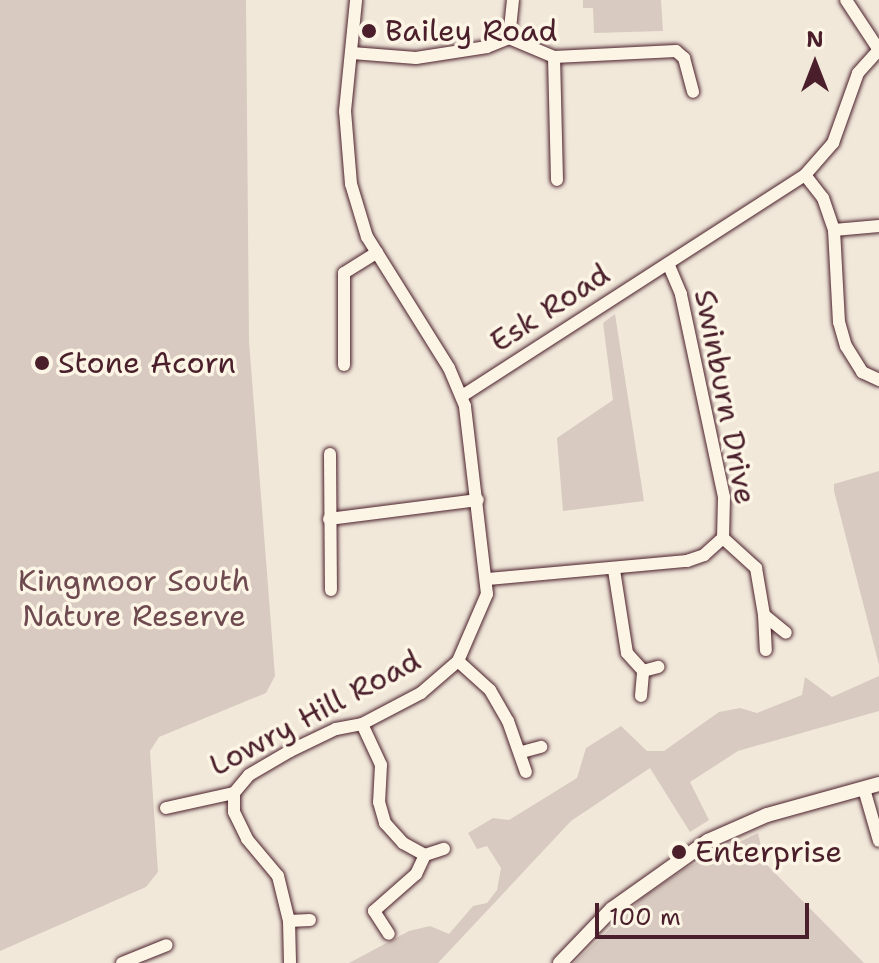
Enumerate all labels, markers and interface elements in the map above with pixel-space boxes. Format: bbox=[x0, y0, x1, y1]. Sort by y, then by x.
place label: Bailey Road bbox=[385, 13, 557, 49]
marker: Bailey Road bbox=[360, 22, 378, 40]
north arrow bbox=[775, 24, 855, 104]
text: N bbox=[806, 25, 824, 54]
street label: Esk Road bbox=[483, 256, 617, 360]
street label: Swinburn Drive bbox=[687, 287, 763, 507]
place label: Stone Acorn bbox=[58, 345, 236, 381]
marker: Stone Acorn bbox=[33, 354, 51, 372]
park label: Kingmoor South Nature Reserve bbox=[18, 563, 250, 634]
street label: Lowry Hill Road bbox=[203, 642, 427, 784]
place label: Enterprise bbox=[695, 834, 842, 870]
marker: Enterprise bbox=[670, 843, 688, 861]
scale bar bbox=[599, 887, 813, 937]
text: 100 m bbox=[609, 901, 681, 933]

